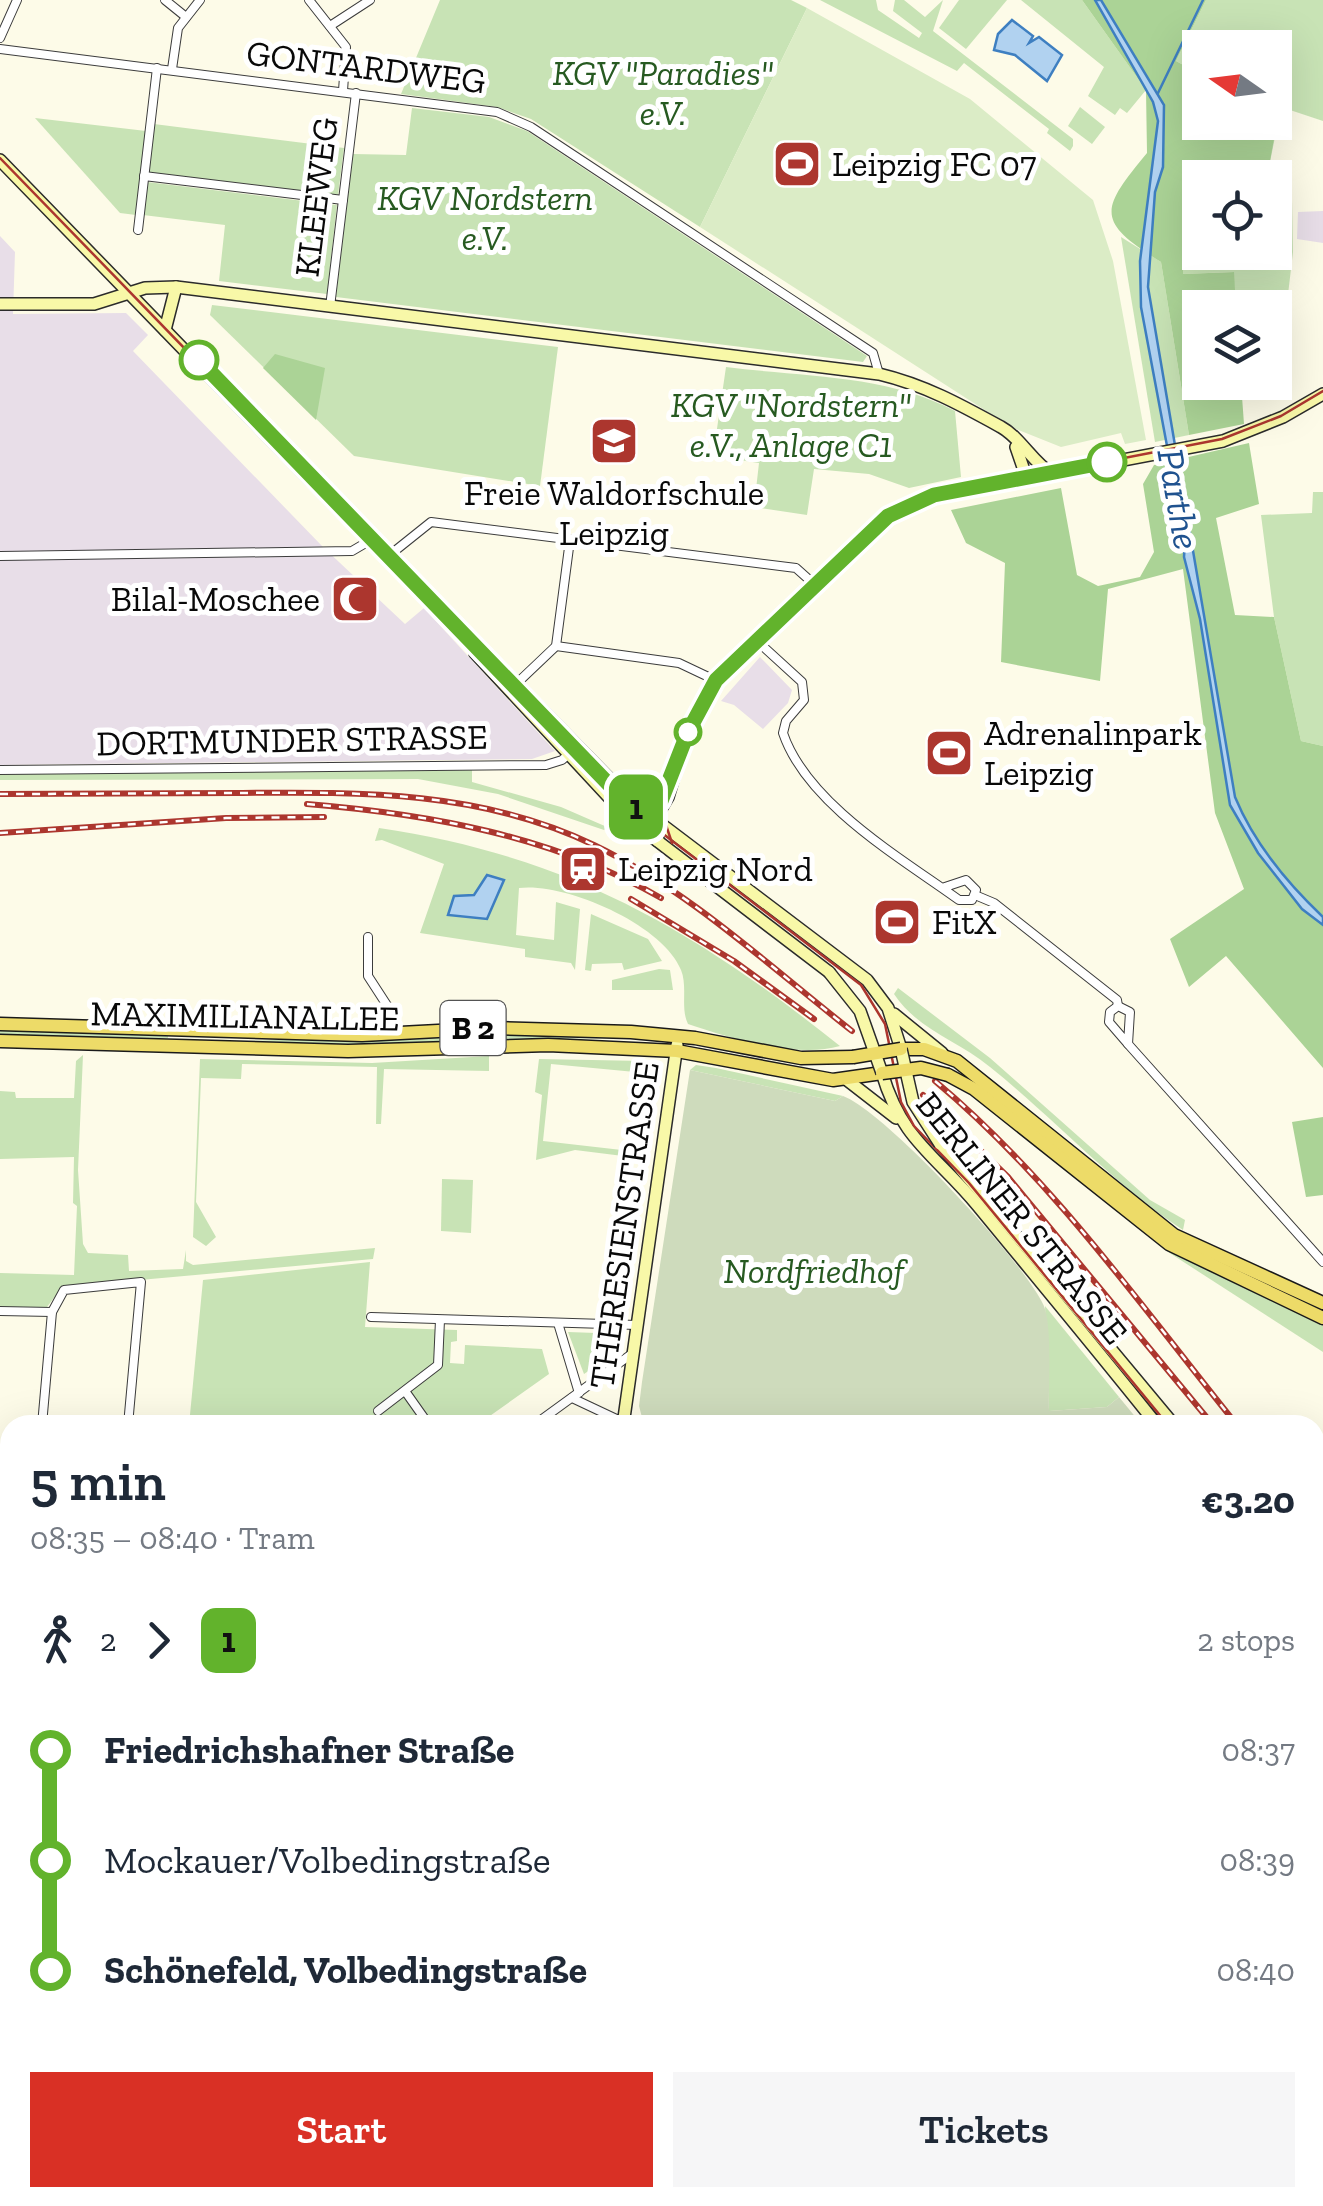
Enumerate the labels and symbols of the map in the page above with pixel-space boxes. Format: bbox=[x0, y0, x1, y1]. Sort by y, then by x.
north arrow bbox=[1182, 30, 1292, 140]
street label: GONTARDWEG bbox=[244, 31, 488, 103]
park label: KGV "Paradies" e.V. bbox=[552, 52, 774, 134]
street label: KLEEWEG bbox=[285, 115, 347, 279]
sports icon: Leipzig FC 07 bbox=[771, 138, 823, 190]
place label: Leipzig FC 07 bbox=[832, 143, 1036, 185]
park label: KGV Nordstern e.V. bbox=[377, 177, 593, 259]
unlabelled marker bbox=[180, 341, 218, 379]
park label: KGV "Nordstern" e.V., Anlage C1 bbox=[671, 384, 912, 466]
school or university icon: Freie Waldorfschule Leipzig bbox=[588, 415, 640, 467]
unlabelled marker bbox=[1088, 443, 1126, 481]
water label: Parthe bbox=[1148, 445, 1210, 553]
place label: Freie Waldorfschule Leipzig bbox=[464, 472, 764, 554]
mosque icon: Bilal-Moschee bbox=[329, 573, 381, 625]
place label: Bilal-Moschee bbox=[111, 578, 320, 620]
place label: Adrenalinpark Leipzig bbox=[984, 712, 1202, 794]
street label: DORTMUNDER STRASSE bbox=[96, 716, 488, 764]
unlabelled marker bbox=[675, 719, 701, 745]
sports icon: Adrenalinpark Leipzig bbox=[923, 727, 975, 779]
line badge: 1 bbox=[604, 774, 668, 840]
station icon: Leipzig Nord bbox=[557, 843, 609, 895]
place label: Leipzig Nord bbox=[618, 848, 813, 890]
sports icon: FitX bbox=[871, 896, 923, 948]
place label: FitX bbox=[932, 901, 996, 943]
street label: MAXIMILIANALLEE bbox=[90, 992, 400, 1040]
road number: B 2 bbox=[440, 1001, 506, 1055]
street label: THERESIENSTRASSE bbox=[580, 1059, 668, 1391]
street label: BERLINER STRASSE bbox=[907, 1083, 1137, 1353]
park label: Nordfriedhof bbox=[724, 1250, 909, 1292]

